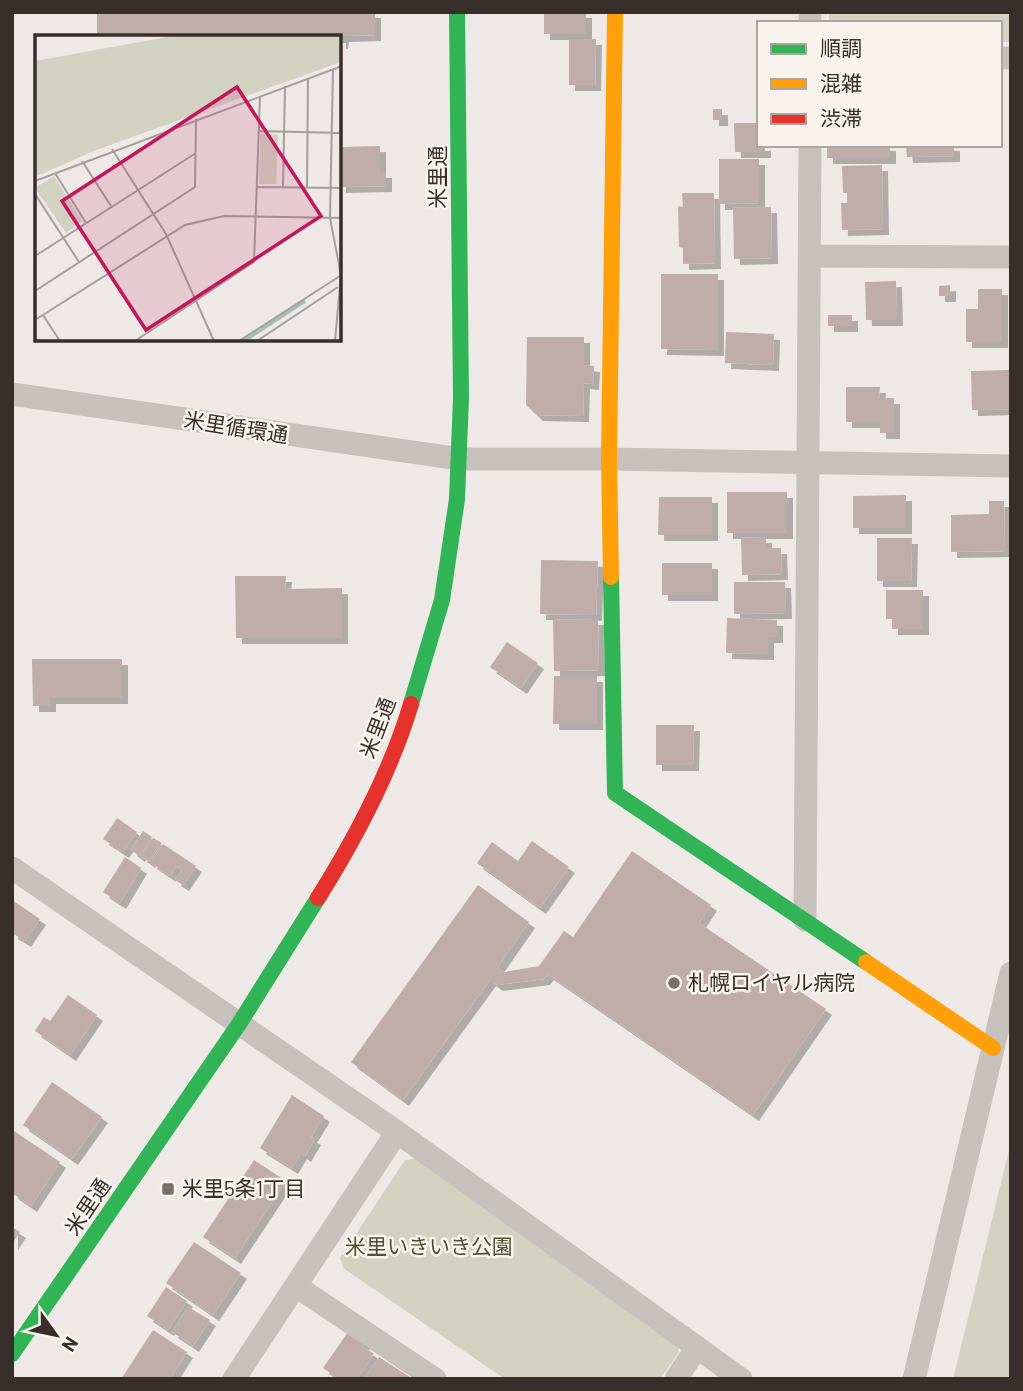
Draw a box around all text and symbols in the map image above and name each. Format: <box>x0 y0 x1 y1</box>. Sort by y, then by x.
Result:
legend <box>757 21 1002 147</box>
inset map <box>35 35 341 341</box>
text: 順調 <box>820 35 862 60</box>
text: 混雑 <box>820 70 862 95</box>
text: 渋滞 <box>820 105 862 130</box>
street label: 米里通 <box>424 146 449 209</box>
street label: 米里循環通 <box>182 406 290 447</box>
street label: 米里通 <box>354 694 400 761</box>
place label: 札幌ロイヤル病院 <box>688 969 855 994</box>
marker: 札幌ロイヤル病院 <box>666 975 682 991</box>
street label: 米里通 <box>59 1173 115 1239</box>
place label: 米里5条1丁目 <box>182 1175 305 1200</box>
marker: 米里5条1丁目 <box>160 1181 176 1197</box>
park label: 米里いきいき公園 <box>345 1233 513 1258</box>
north arrow <box>21 1300 91 1370</box>
text: N <box>58 1333 84 1356</box>

